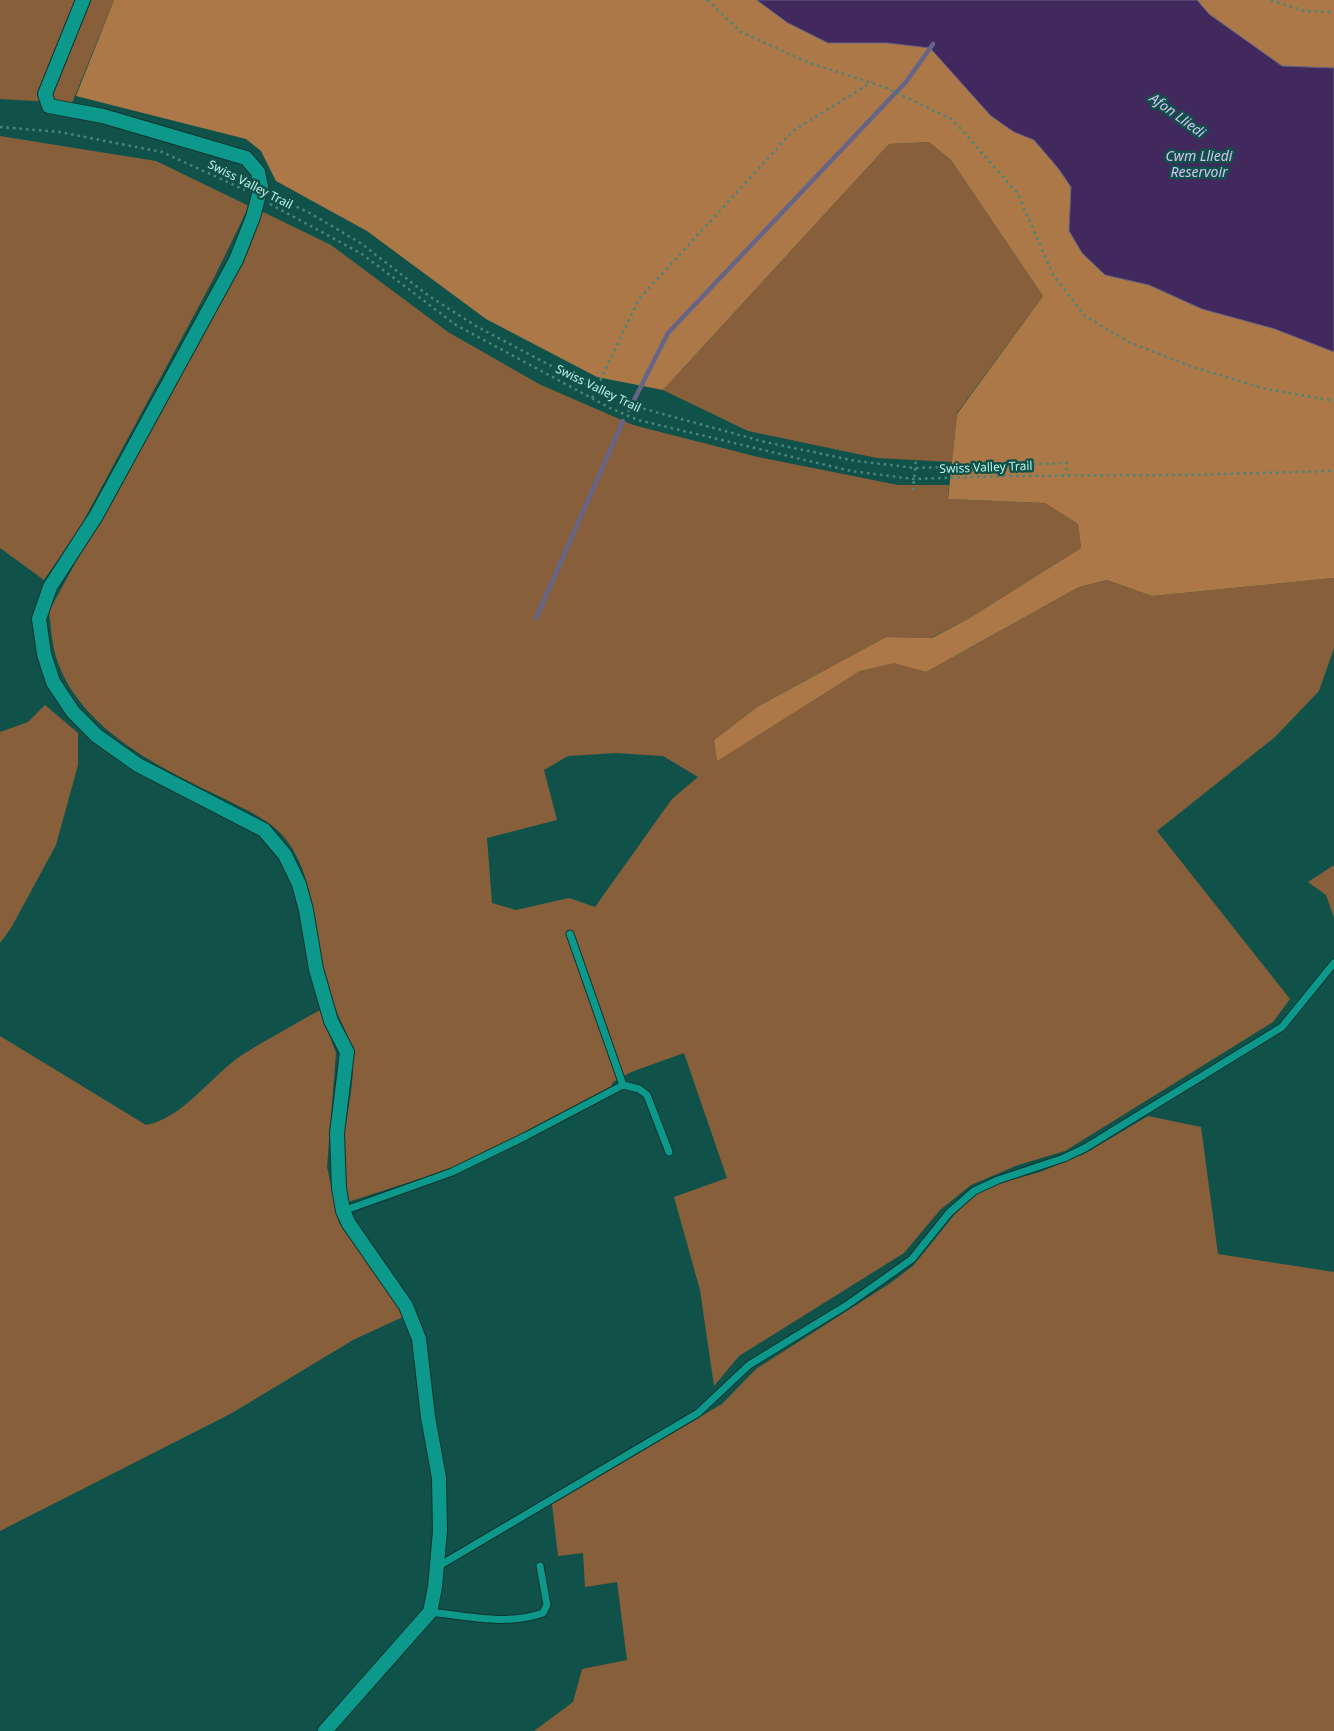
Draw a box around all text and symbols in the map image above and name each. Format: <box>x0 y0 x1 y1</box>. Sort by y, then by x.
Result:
water label: Afon Lliedi <box>1146 90 1208 142</box>
water label: Cwm Lliedi Reservoir <box>1166 149 1232 182</box>
street label: Swiss Valley Trail <box>205 157 295 213</box>
street label: Swiss Valley Trail <box>553 362 643 416</box>
street label: Swiss Valley Trail <box>939 459 1033 477</box>

